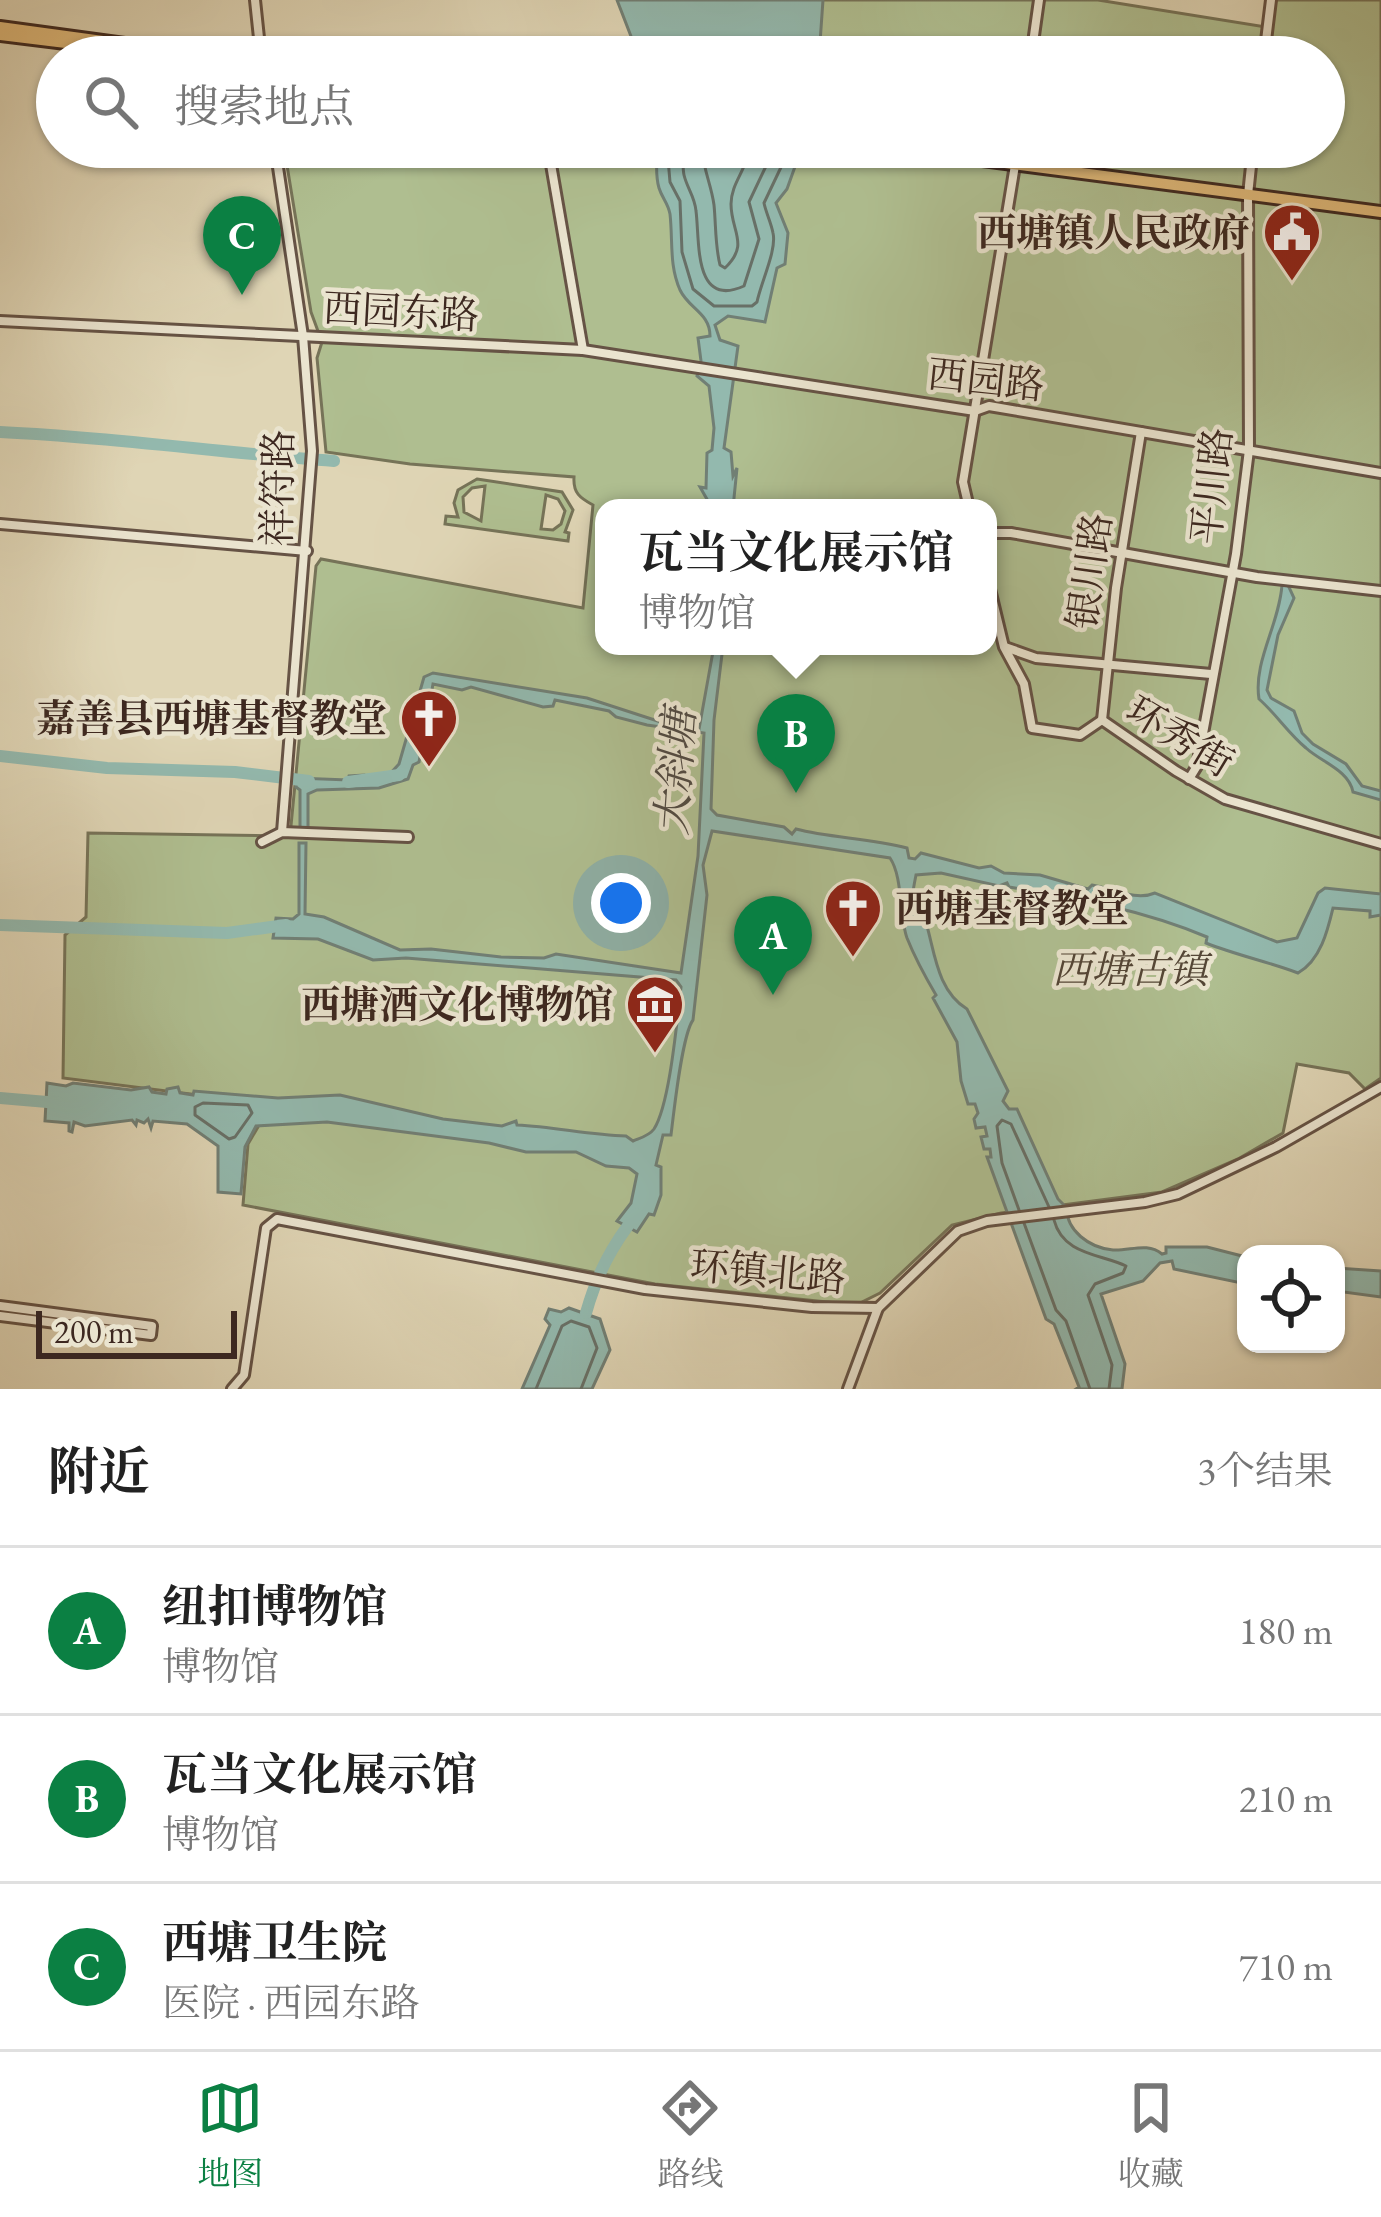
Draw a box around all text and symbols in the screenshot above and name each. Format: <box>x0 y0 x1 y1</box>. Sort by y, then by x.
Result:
search box <box>36 36 1345 168</box>
icon: search <box>78 69 144 135</box>
text: 搜索地点 <box>174 77 354 135</box>
pin: C <box>203 196 281 295</box>
public building icon: 西塘镇人民政府 <box>1261 201 1323 283</box>
place label: 西塘镇人民政府 <box>977 207 1250 258</box>
street label: 西园东路 <box>322 282 480 341</box>
street label: 西园路 <box>925 348 1047 411</box>
street label: 平川路 <box>1180 425 1243 547</box>
street label: 祥符路 <box>251 429 304 547</box>
popup <box>595 499 997 655</box>
street label: 银川路 <box>1056 510 1123 633</box>
text: 瓦当文化展示馆 <box>638 523 954 581</box>
text: 博物馆 <box>638 587 756 638</box>
street label: 环秀街 <box>1116 684 1243 788</box>
church icon: 嘉善县西塘基督教堂 <box>398 687 460 769</box>
place label: 嘉善县西塘基督教堂 <box>36 693 387 744</box>
pin: B <box>757 694 835 793</box>
water label: 大斜塘 <box>644 701 708 837</box>
your location <box>591 873 651 933</box>
church icon: 西塘基督教堂 <box>822 877 884 959</box>
place label: 西塘基督教堂 <box>895 883 1129 934</box>
pin: A <box>734 896 812 995</box>
park label: 西塘古镇 <box>1052 944 1213 995</box>
museum icon: 西塘酒文化博物馆 <box>624 973 686 1055</box>
place label: 西塘酒文化博物馆 <box>301 979 613 1030</box>
street label: 环镇北路 <box>688 1239 848 1304</box>
map controls <box>1237 1245 1345 1353</box>
button: locate <box>1237 1245 1345 1353</box>
scale bar <box>36 1305 237 1358</box>
text: 200 m <box>54 1310 134 1353</box>
text: 附近 <box>48 1438 150 1504</box>
text: 3个结果 <box>1197 1445 1333 1496</box>
text: 纽扣博物馆 <box>162 1577 387 1635</box>
text: A <box>73 1605 101 1656</box>
text: 180 m <box>1239 1605 1333 1656</box>
text: 博物馆 <box>162 1641 279 1692</box>
text: 瓦当文化展示馆 <box>162 1745 477 1803</box>
text: B <box>75 1773 99 1824</box>
text: 210 m <box>1239 1773 1333 1824</box>
text: 博物馆 <box>162 1809 279 1860</box>
text: 西塘卫生院 <box>162 1913 387 1971</box>
text: C <box>73 1941 101 1992</box>
text: 710 m <box>1239 1941 1333 1992</box>
text: 医院 · 西园东路 <box>162 1977 419 2028</box>
tab: 地图 <box>197 2075 263 2195</box>
tab: 路线 <box>657 2075 723 2195</box>
tab: 收藏 <box>1118 2075 1184 2195</box>

